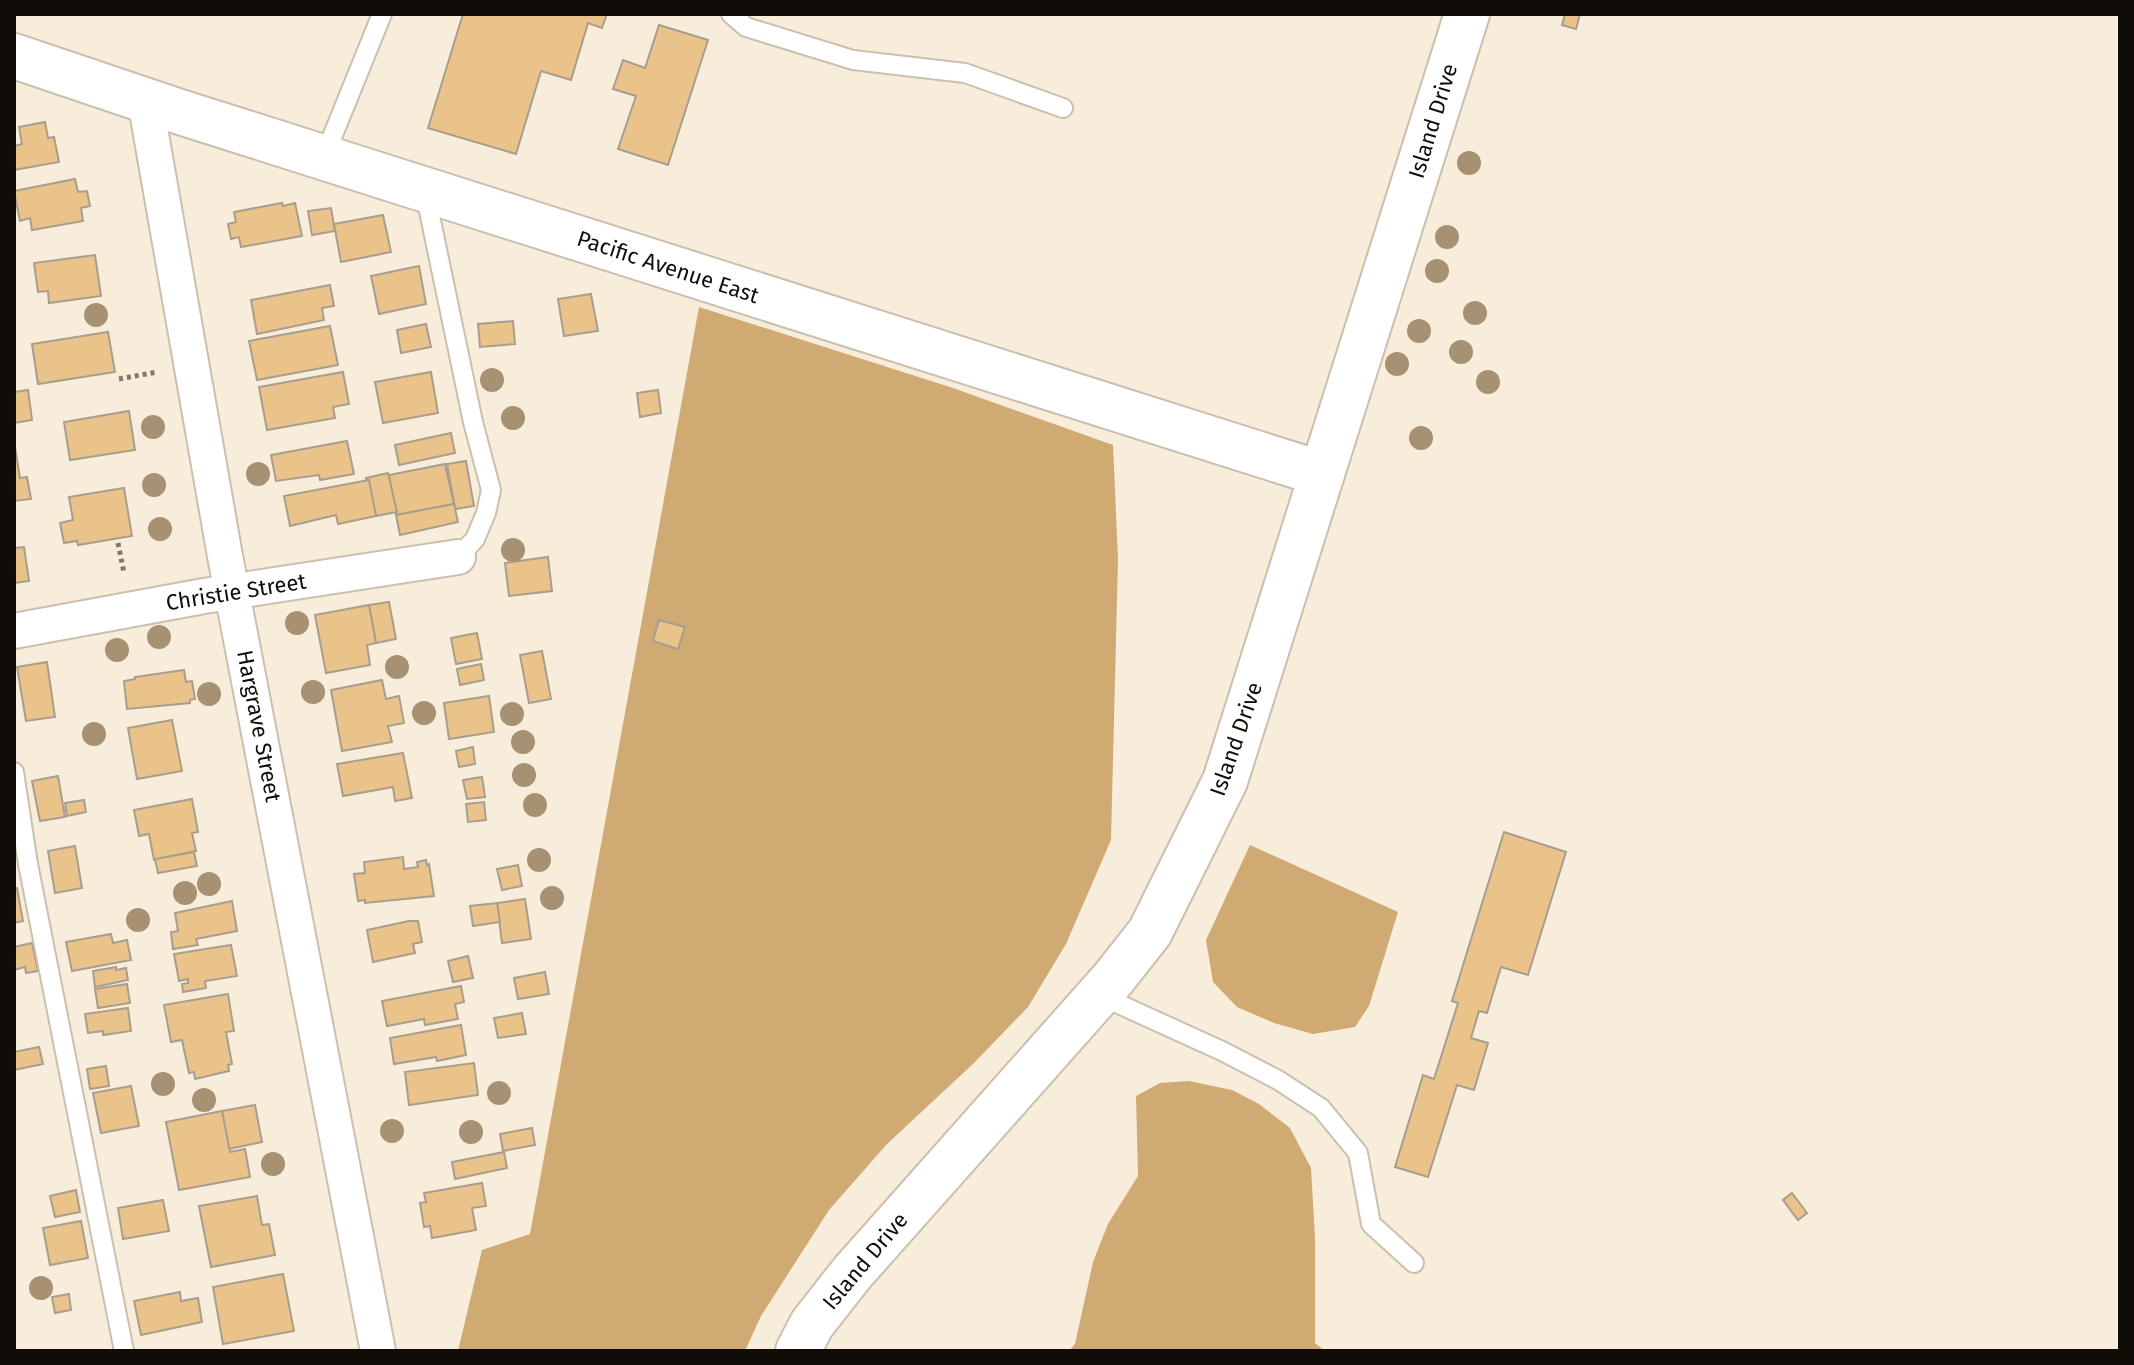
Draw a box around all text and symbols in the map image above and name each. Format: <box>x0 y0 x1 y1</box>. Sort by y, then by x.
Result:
street label: Island Drive <box>1403 60 1463 182</box>
street label: Pacific Avenue East <box>574 225 762 309</box>
street label: Christie Street <box>164 568 308 616</box>
street label: Hargrave Street <box>231 648 287 804</box>
street label: Island Drive <box>1204 679 1268 799</box>
street label: Island Drive <box>817 1207 913 1315</box>

